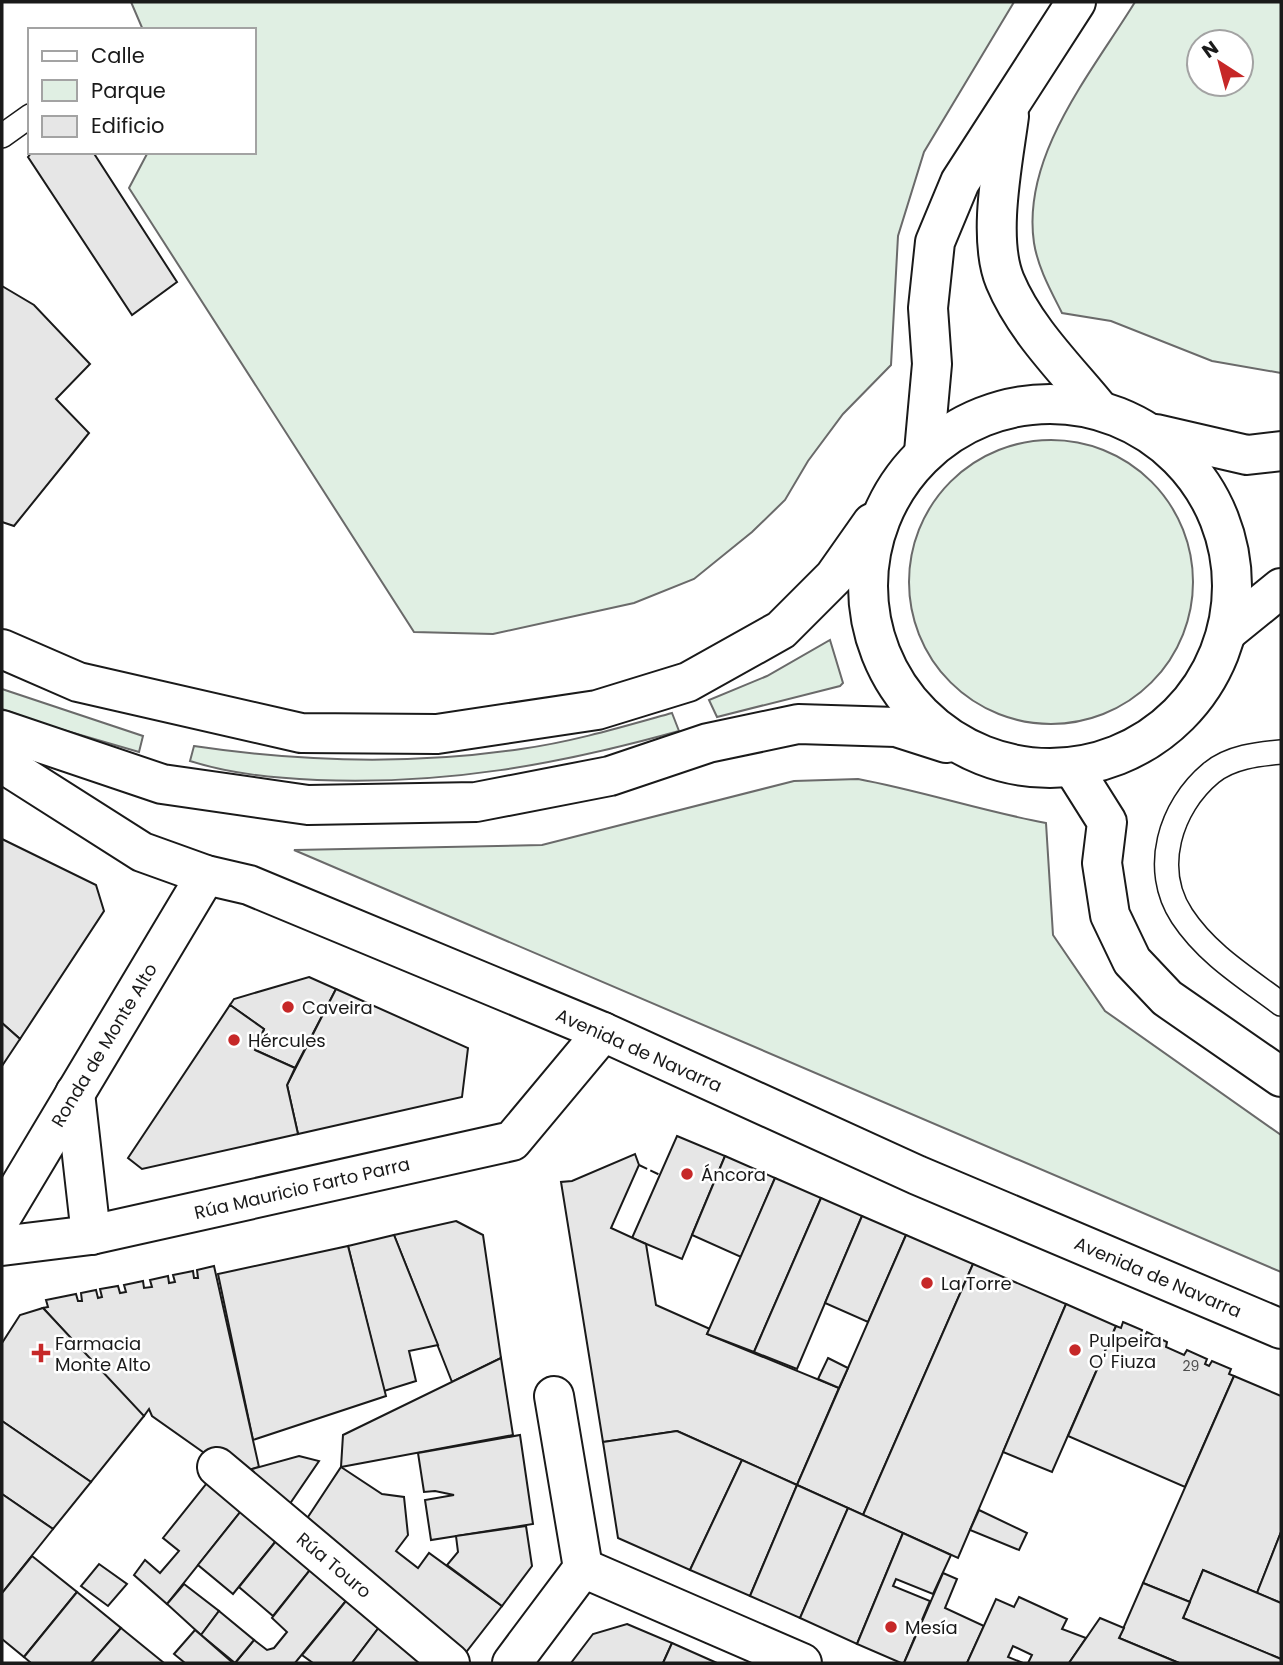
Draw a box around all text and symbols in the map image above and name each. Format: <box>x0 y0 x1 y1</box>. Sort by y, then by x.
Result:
legend <box>28 28 256 154</box>
north arrow <box>1185 28 1255 98</box>
text: N <box>1197 35 1224 65</box>
text: Calle <box>91 41 145 70</box>
text: Parque <box>91 76 166 105</box>
text: Edificio <box>91 111 165 140</box>
street label: Ronda de Monte Alto <box>45 958 163 1132</box>
place label: Caveira <box>302 995 373 1020</box>
marker: Caveira <box>280 999 296 1015</box>
street label: Avenida de Navarra <box>552 1002 726 1098</box>
place label: Hércules <box>248 1028 326 1053</box>
marker: Hércules <box>226 1032 242 1048</box>
street label: Rúa Mauricio Farto Parra <box>192 1151 412 1225</box>
place label: Áncora <box>701 1162 766 1187</box>
marker: Áncora <box>679 1166 695 1182</box>
street label: Avenida de Navarra <box>1071 1230 1245 1324</box>
place label: La Torre <box>941 1271 1012 1296</box>
marker: La Torre <box>919 1275 935 1291</box>
place label: Pulpeira O' Fiuza <box>1089 1328 1162 1374</box>
place label: Farmacia Monte Alto <box>55 1331 151 1377</box>
marker: Pulpeira O' Fiuza <box>1067 1342 1083 1358</box>
marker: Farmacia Monte Alto <box>33 1345 49 1361</box>
house number: 29 <box>1183 1356 1199 1376</box>
street label: Rúa Touro <box>291 1526 377 1604</box>
place label: Mesía <box>905 1615 958 1640</box>
marker: Mesía <box>883 1619 899 1635</box>

